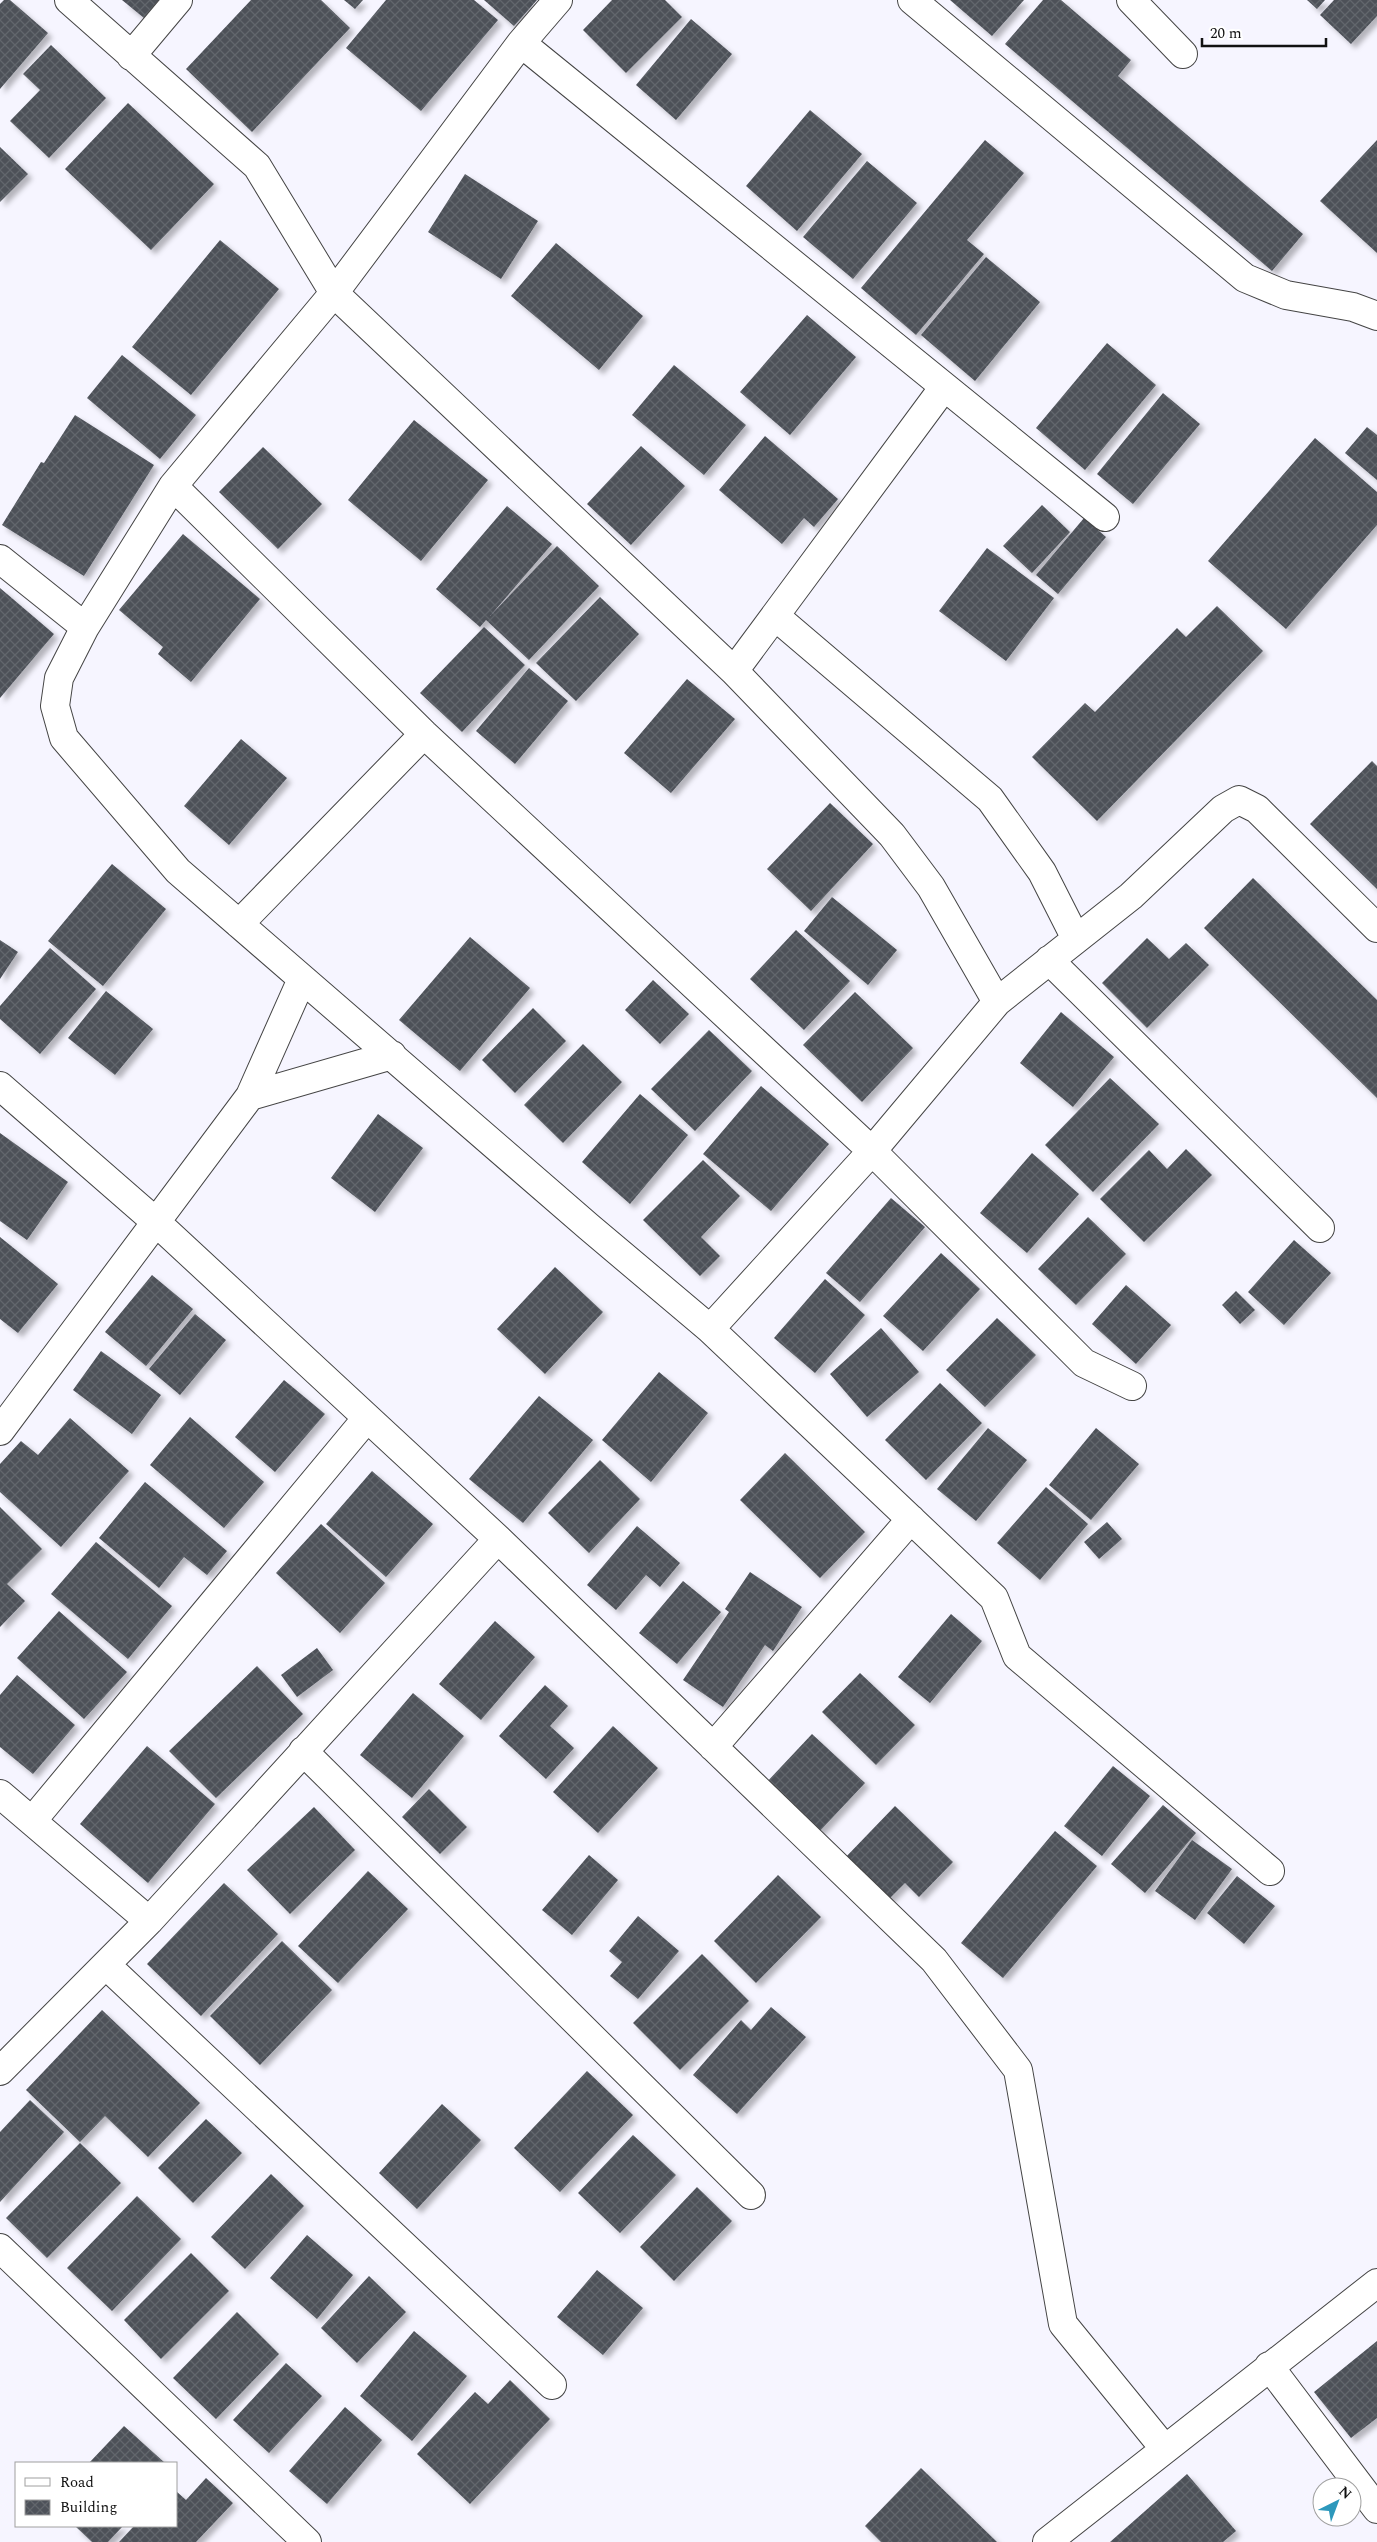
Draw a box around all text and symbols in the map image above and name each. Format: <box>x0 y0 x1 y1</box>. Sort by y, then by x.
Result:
scale bar <box>1202 15 1326 47</box>
text: 20 m <box>1210 22 1242 45</box>
legend <box>15 2462 178 2527</box>
text: Road <box>60 2471 94 2494</box>
north arrow <box>1312 2477 1362 2527</box>
text: N <box>1334 2481 1357 2504</box>
text: Building <box>60 2496 117 2519</box>

